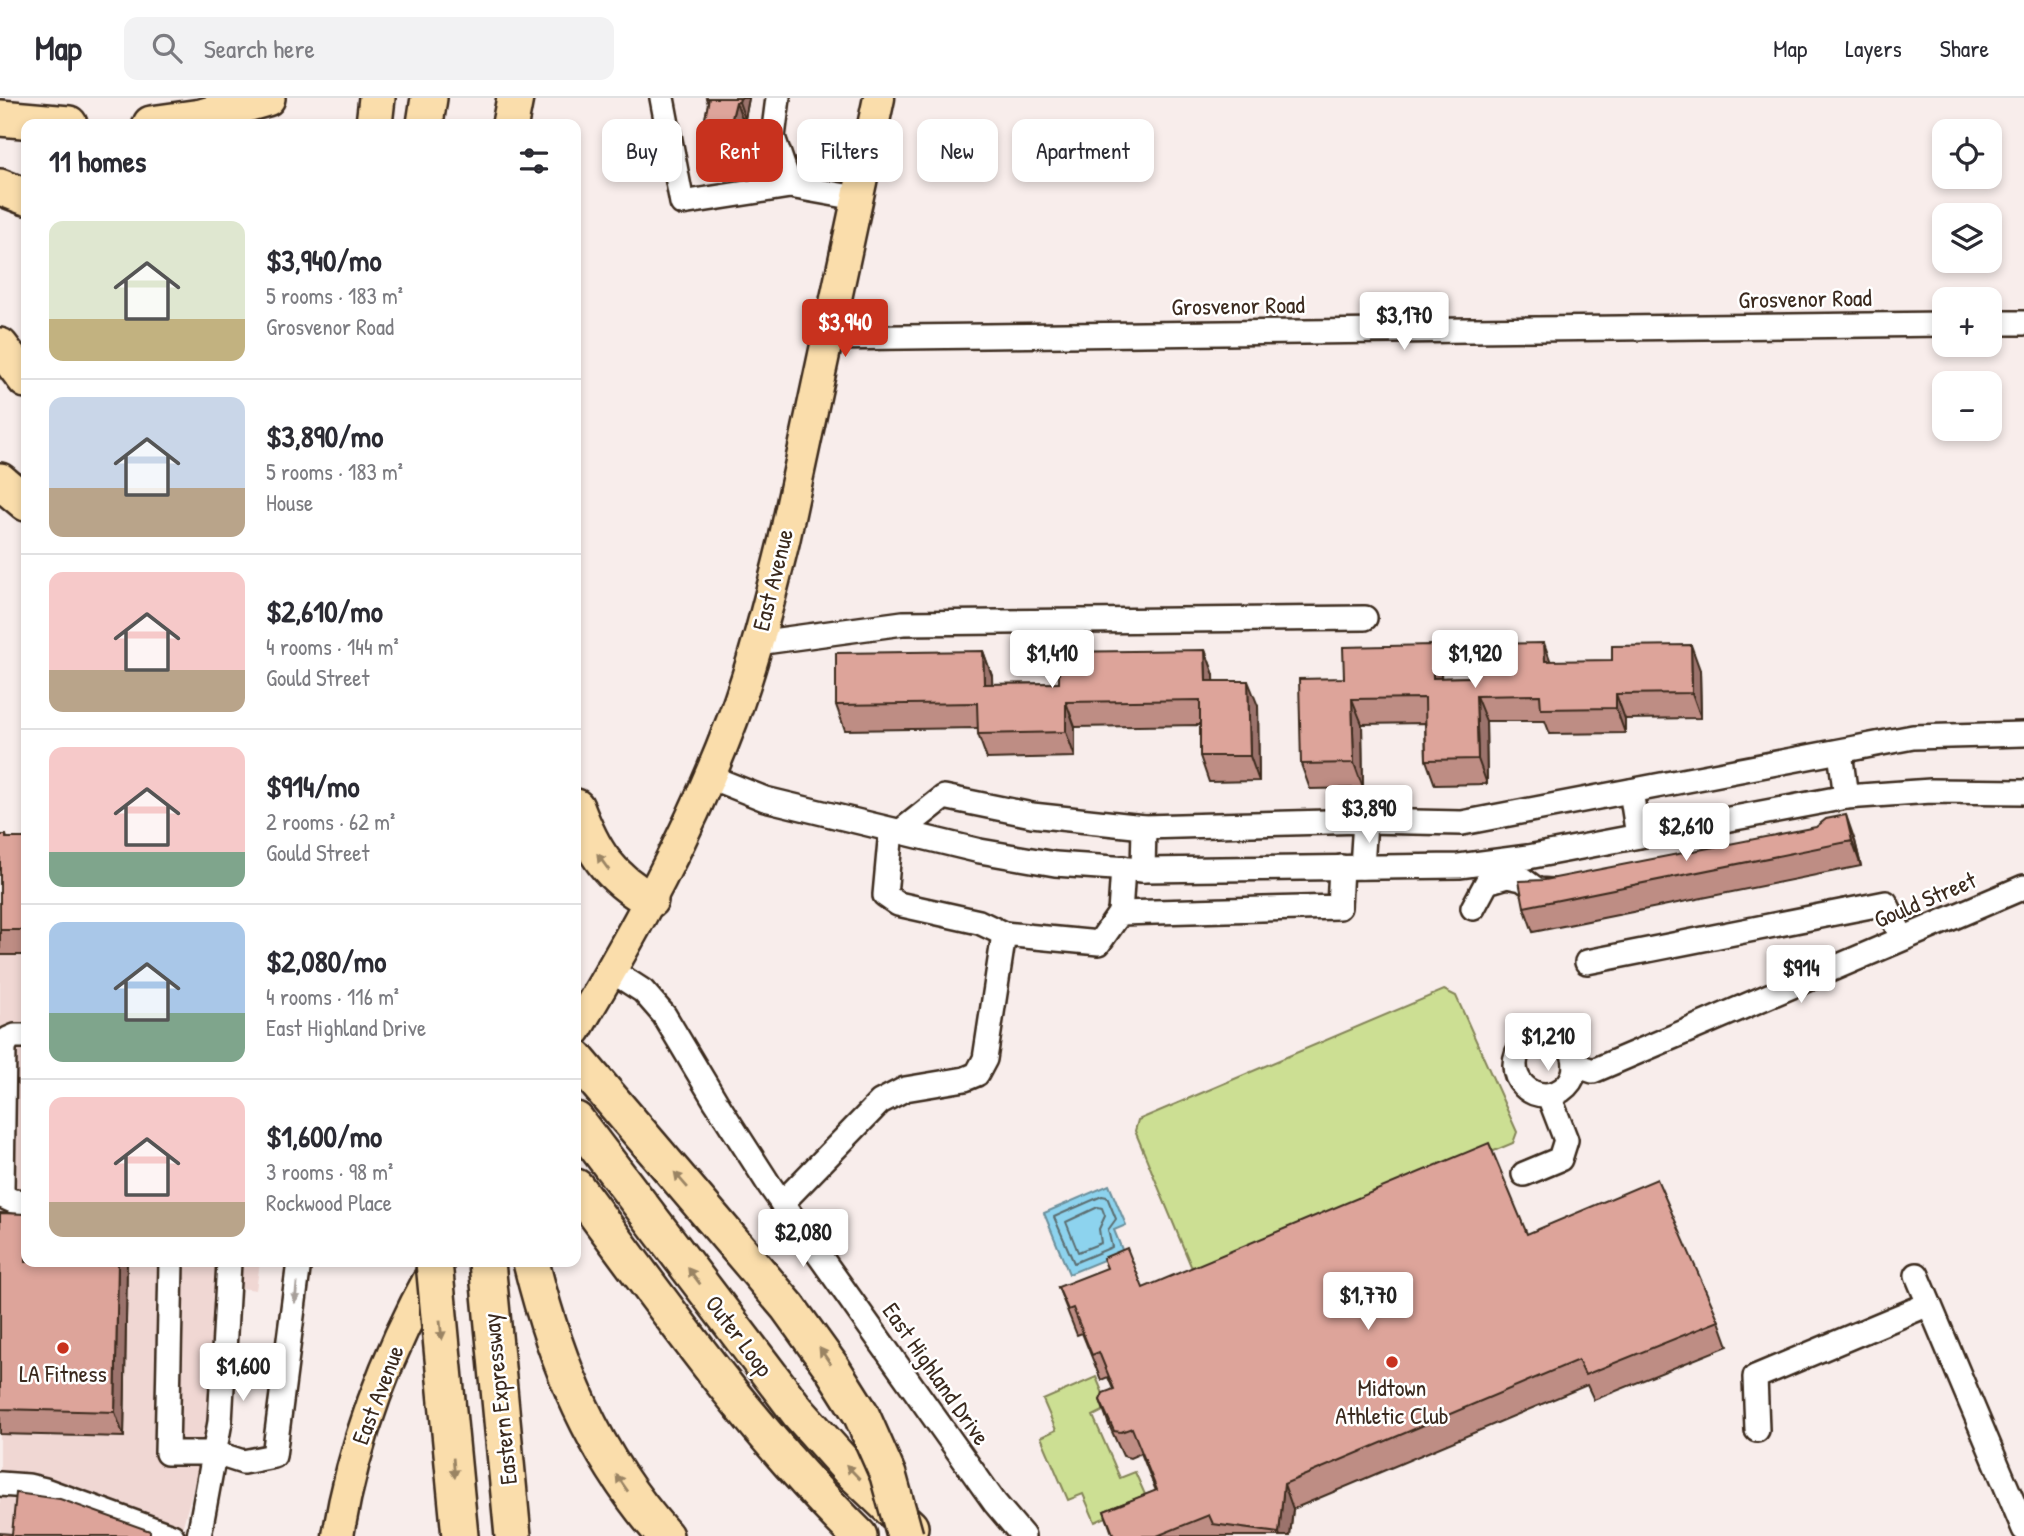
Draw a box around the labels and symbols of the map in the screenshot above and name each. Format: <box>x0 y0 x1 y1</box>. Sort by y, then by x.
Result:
street label: Grosvenor Road <box>1738 281 1872 315</box>
street label: Grosvenor Road <box>1171 288 1305 322</box>
pin: $3,170 <box>1347 292 1461 352</box>
pin: $3,940 <box>788 300 902 359</box>
street label: East Avenue <box>744 525 800 634</box>
pin: $1,410 <box>995 630 1109 690</box>
pin: $1,920 <box>1418 630 1532 690</box>
pin: $3,890 <box>1312 786 1426 845</box>
pin: $2,610 <box>1629 804 1743 863</box>
one-way arrow <box>596 853 610 871</box>
street label: Gould Street <box>1869 863 1981 935</box>
pin: $914 <box>1760 946 1842 1005</box>
pin: $1,210 <box>1491 1014 1605 1073</box>
one-way arrow <box>674 1172 689 1189</box>
pin: $2,080 <box>746 1210 860 1269</box>
one-way arrow <box>687 1268 702 1286</box>
pin: $1,770 <box>1311 1272 1425 1332</box>
one-way arrow <box>290 1282 301 1304</box>
street label: Outer Loop <box>699 1288 781 1383</box>
street label: East Highland Drive <box>876 1296 998 1451</box>
street label: Eastern Expressway <box>474 1312 524 1486</box>
one-way arrow <box>435 1319 446 1341</box>
marker: LA Fitness <box>55 1340 71 1356</box>
street label: East Avenue <box>344 1340 411 1449</box>
pin: $1,600 <box>186 1344 300 1403</box>
one-way arrow <box>818 1347 832 1365</box>
marker: Midtown Athletic Club <box>1384 1354 1400 1370</box>
place label: LA Fitness <box>19 1357 107 1389</box>
place label: Midtown Athletic Club <box>1335 1371 1449 1431</box>
one-way arrow <box>449 1458 460 1480</box>
one-way arrow <box>844 1464 861 1481</box>
one-way arrow <box>615 1474 629 1492</box>

